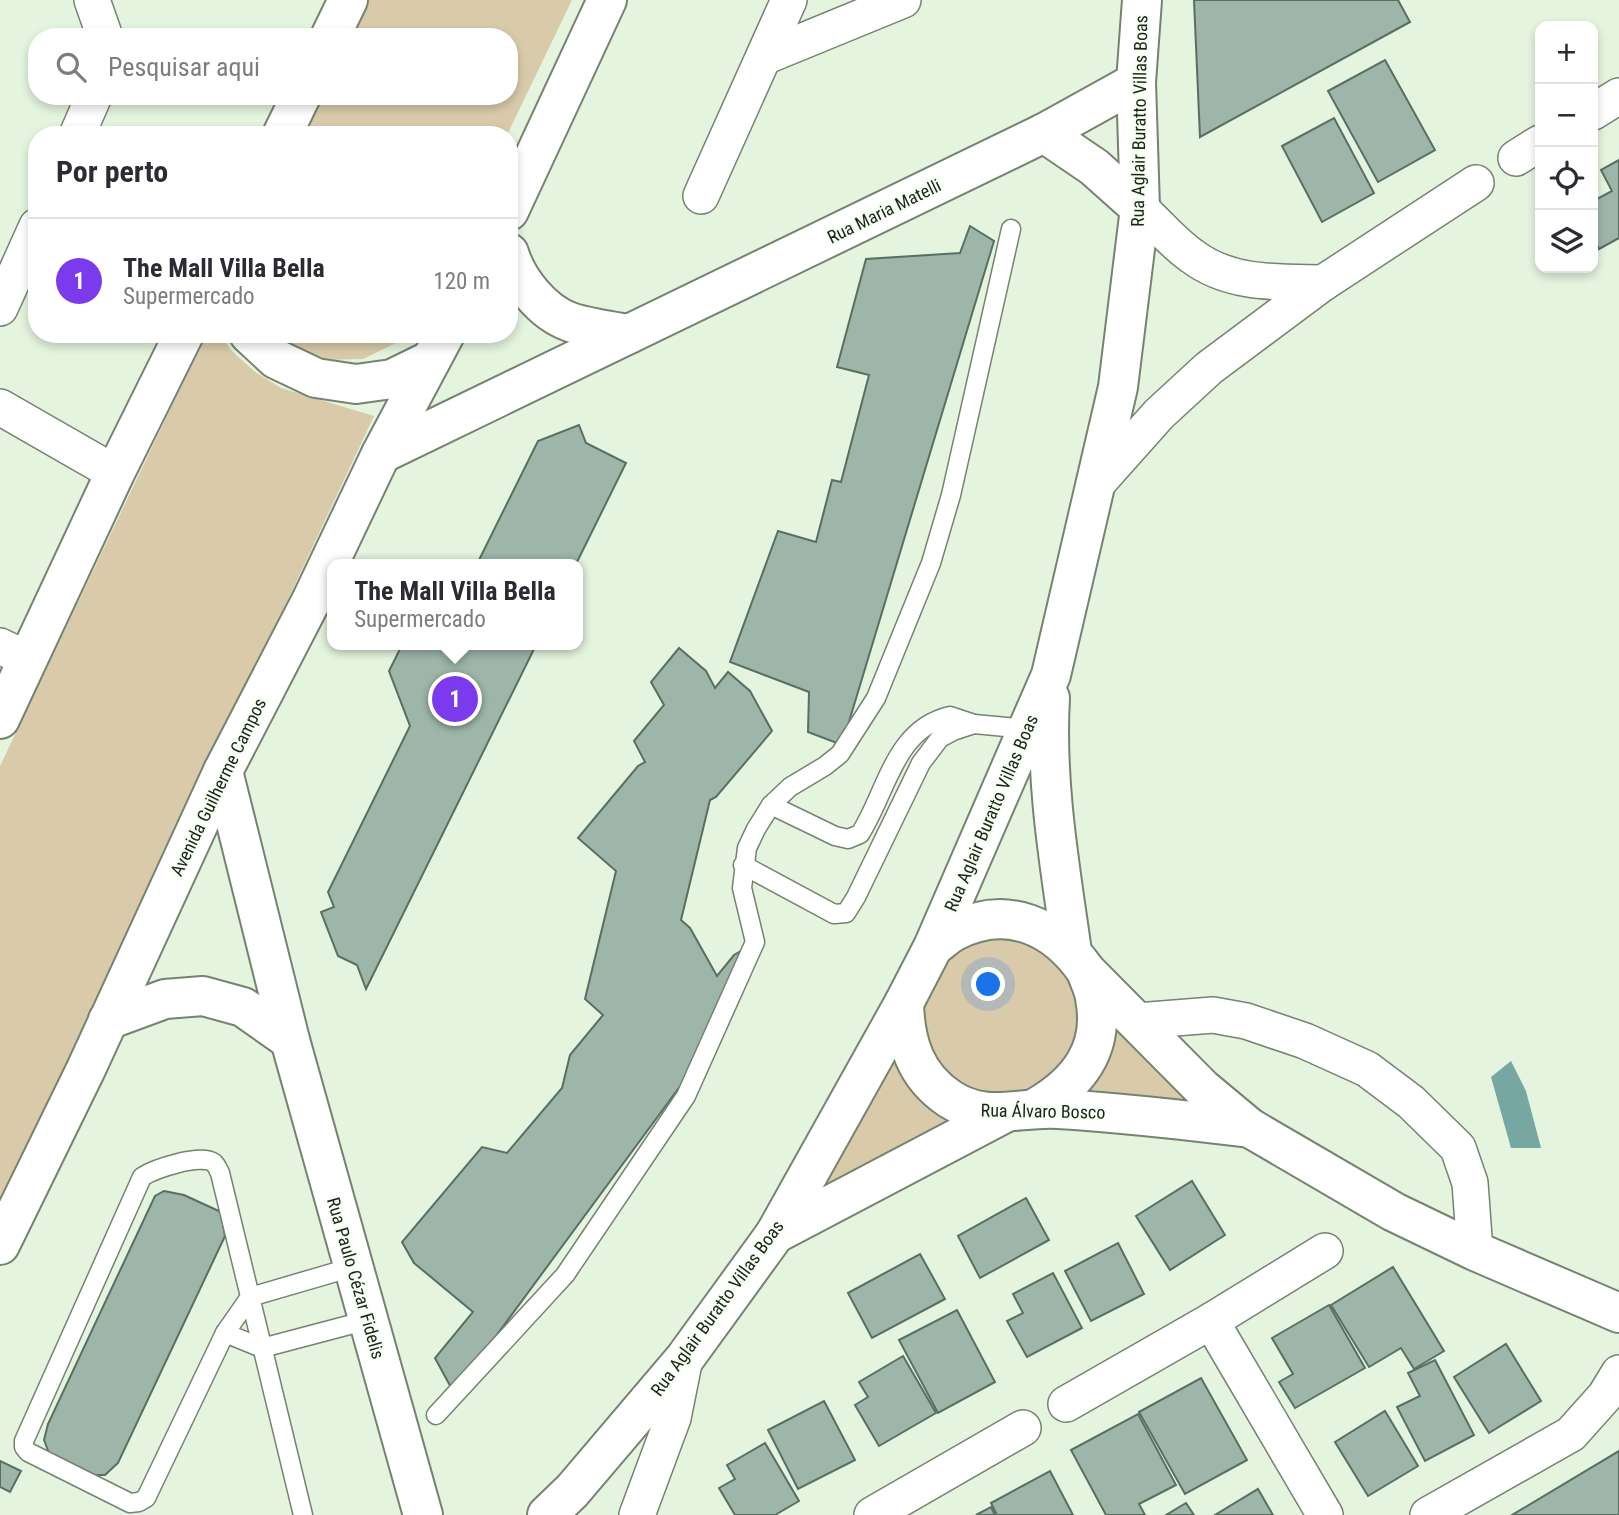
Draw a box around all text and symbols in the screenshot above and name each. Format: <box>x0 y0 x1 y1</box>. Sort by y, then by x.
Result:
street label: Rua Aglair Buratto Villas Boas <box>1127 15 1151 227</box>
map controls <box>1535 21 1598 273</box>
button: + <box>1535 21 1598 84</box>
search box <box>28 28 518 105</box>
icon: search <box>52 48 90 86</box>
text: Pesquisar aqui <box>108 52 260 82</box>
button: − <box>1535 84 1598 147</box>
button: locate <box>1535 147 1598 210</box>
text: Por perto <box>56 154 168 189</box>
street label: Rua Maria Matelli <box>824 174 944 248</box>
button: layers <box>1535 210 1598 273</box>
text: The Mall Villa Bella <box>123 253 325 283</box>
text: 1 <box>73 268 85 295</box>
text: 120 m <box>433 268 490 295</box>
text: Supermercado <box>123 283 255 310</box>
popup <box>327 559 583 650</box>
text: The Mall Villa Bella <box>354 576 556 606</box>
text: Supermercado <box>354 606 486 633</box>
pin: 1 <box>432 673 478 725</box>
street label: Avenida Guilherme Campos <box>166 695 270 879</box>
street label: Rua Aglair Buratto Villas Boas <box>940 711 1042 915</box>
your location <box>971 967 1005 1001</box>
street label: Rua Álvaro Bosco <box>981 1099 1105 1123</box>
street label: Rua Paulo Cézar Fidelis <box>323 1195 389 1361</box>
street label: Rua Aglair Buratto Villas Boas <box>646 1216 788 1400</box>

